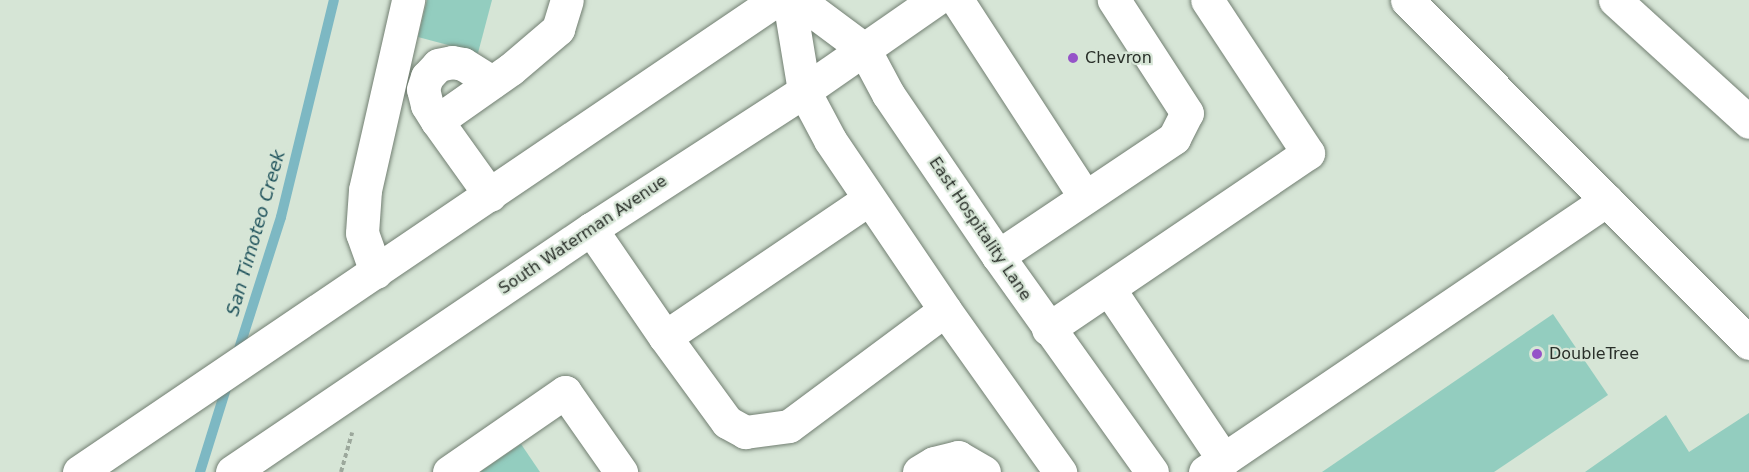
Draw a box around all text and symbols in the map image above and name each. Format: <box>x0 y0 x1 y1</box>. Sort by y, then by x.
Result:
place label: Chevron <box>1085 48 1152 68</box>
marker: Chevron <box>1066 51 1080 65</box>
water label: San Timoteo Creek <box>222 148 290 318</box>
street label: East Hospitality Lane <box>925 154 1035 304</box>
street label: South Waterman Avenue <box>495 171 671 299</box>
place label: DoubleTree <box>1549 344 1639 364</box>
marker: DoubleTree <box>1530 347 1544 361</box>

